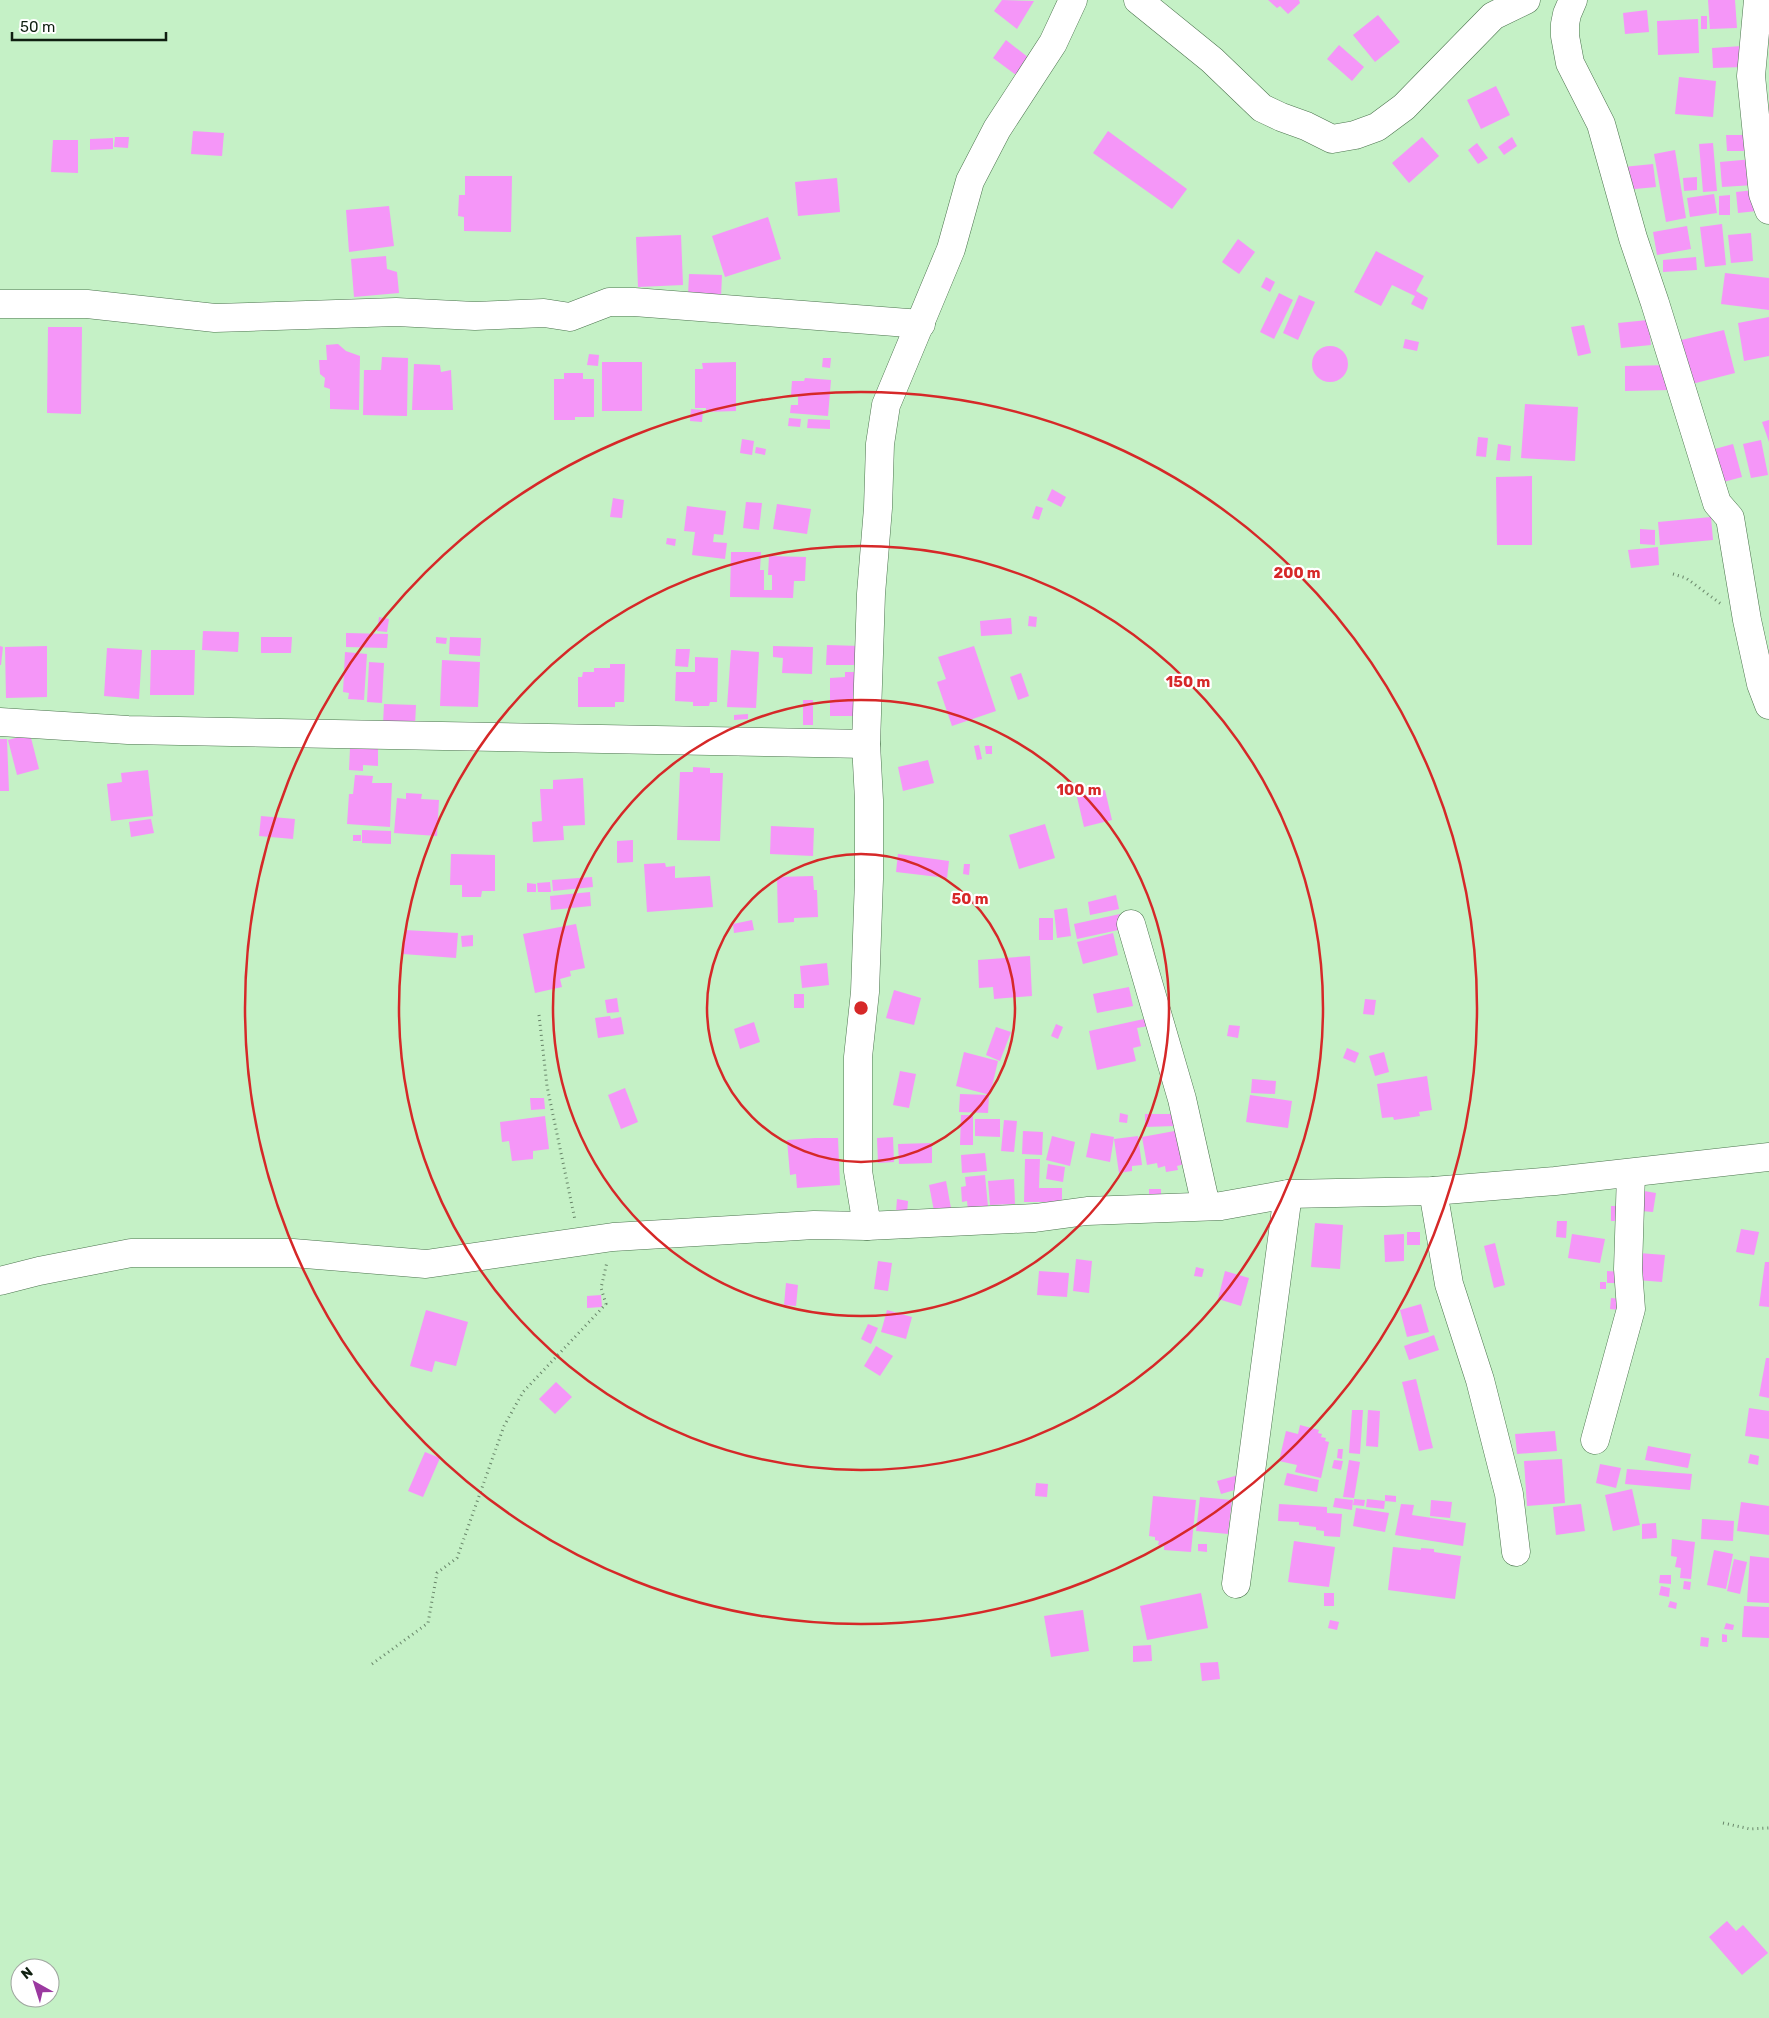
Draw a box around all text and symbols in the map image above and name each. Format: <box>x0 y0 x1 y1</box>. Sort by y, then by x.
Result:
scale bar <box>12 10 166 42</box>
text: 50 m <box>20 18 55 36</box>
text: 200 m <box>1273 564 1321 582</box>
text: 150 m <box>1166 673 1210 691</box>
text: 100 m <box>1057 781 1101 799</box>
text: 50 m <box>952 890 988 908</box>
centre of rings <box>852 999 870 1017</box>
north arrow <box>10 1958 60 2008</box>
text: N <box>18 1964 36 1983</box>

